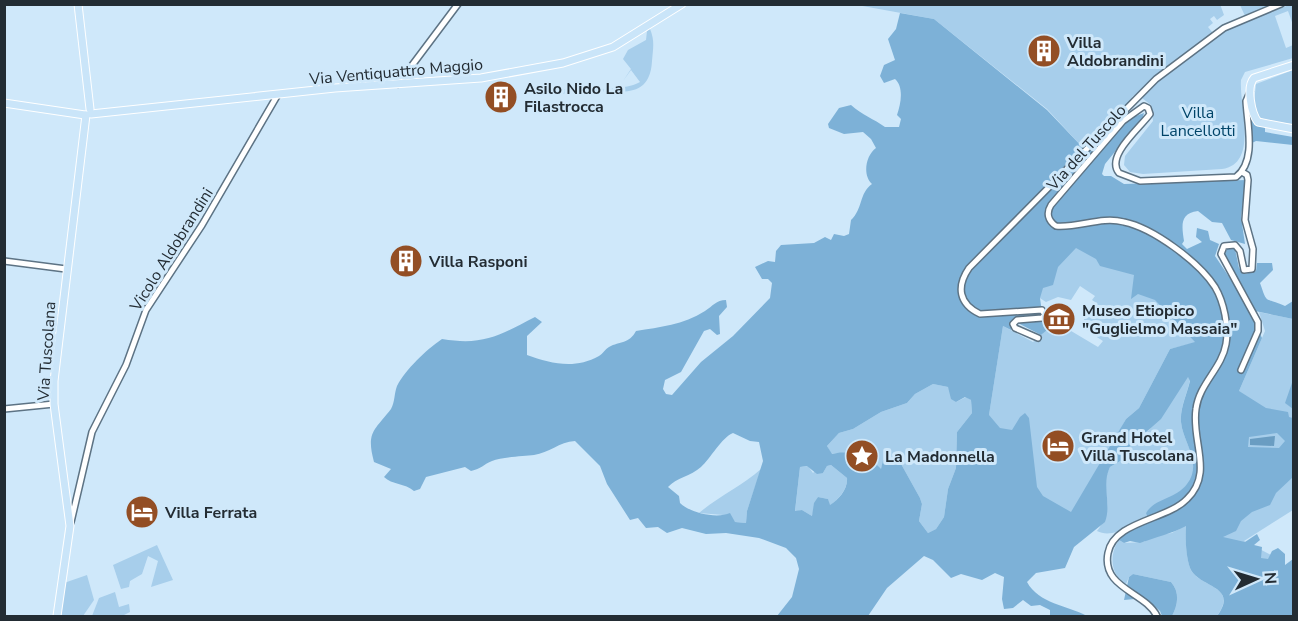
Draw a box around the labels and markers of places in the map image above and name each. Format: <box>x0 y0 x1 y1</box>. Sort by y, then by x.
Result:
place label: Villa Aldobrandini <box>1066 32 1164 72</box>
building icon: Villa Aldobrandini <box>1026 33 1062 69</box>
place label: Asilo Nido La Filastrocca <box>524 78 623 118</box>
building icon: Asilo Nido La Filastrocca <box>483 79 519 115</box>
building icon: Villa Rasponi <box>388 243 424 279</box>
place label: Villa Rasponi <box>428 251 527 273</box>
place label: Museo Etiopico "Guglielmo Massaia" <box>1082 300 1237 340</box>
museum icon: Museo Etiopico "Guglielmo Massaia" <box>1041 301 1077 337</box>
place label: Grand Hotel Villa Tuscolana <box>1080 427 1194 467</box>
hotel icon: Grand Hotel Villa Tuscolana <box>1040 428 1076 464</box>
place icon: La Madonnella <box>844 438 880 474</box>
place label: La Madonnella <box>885 446 995 468</box>
hotel icon: Villa Ferrata <box>124 494 160 530</box>
place label: Villa Ferrata <box>164 502 257 524</box>

